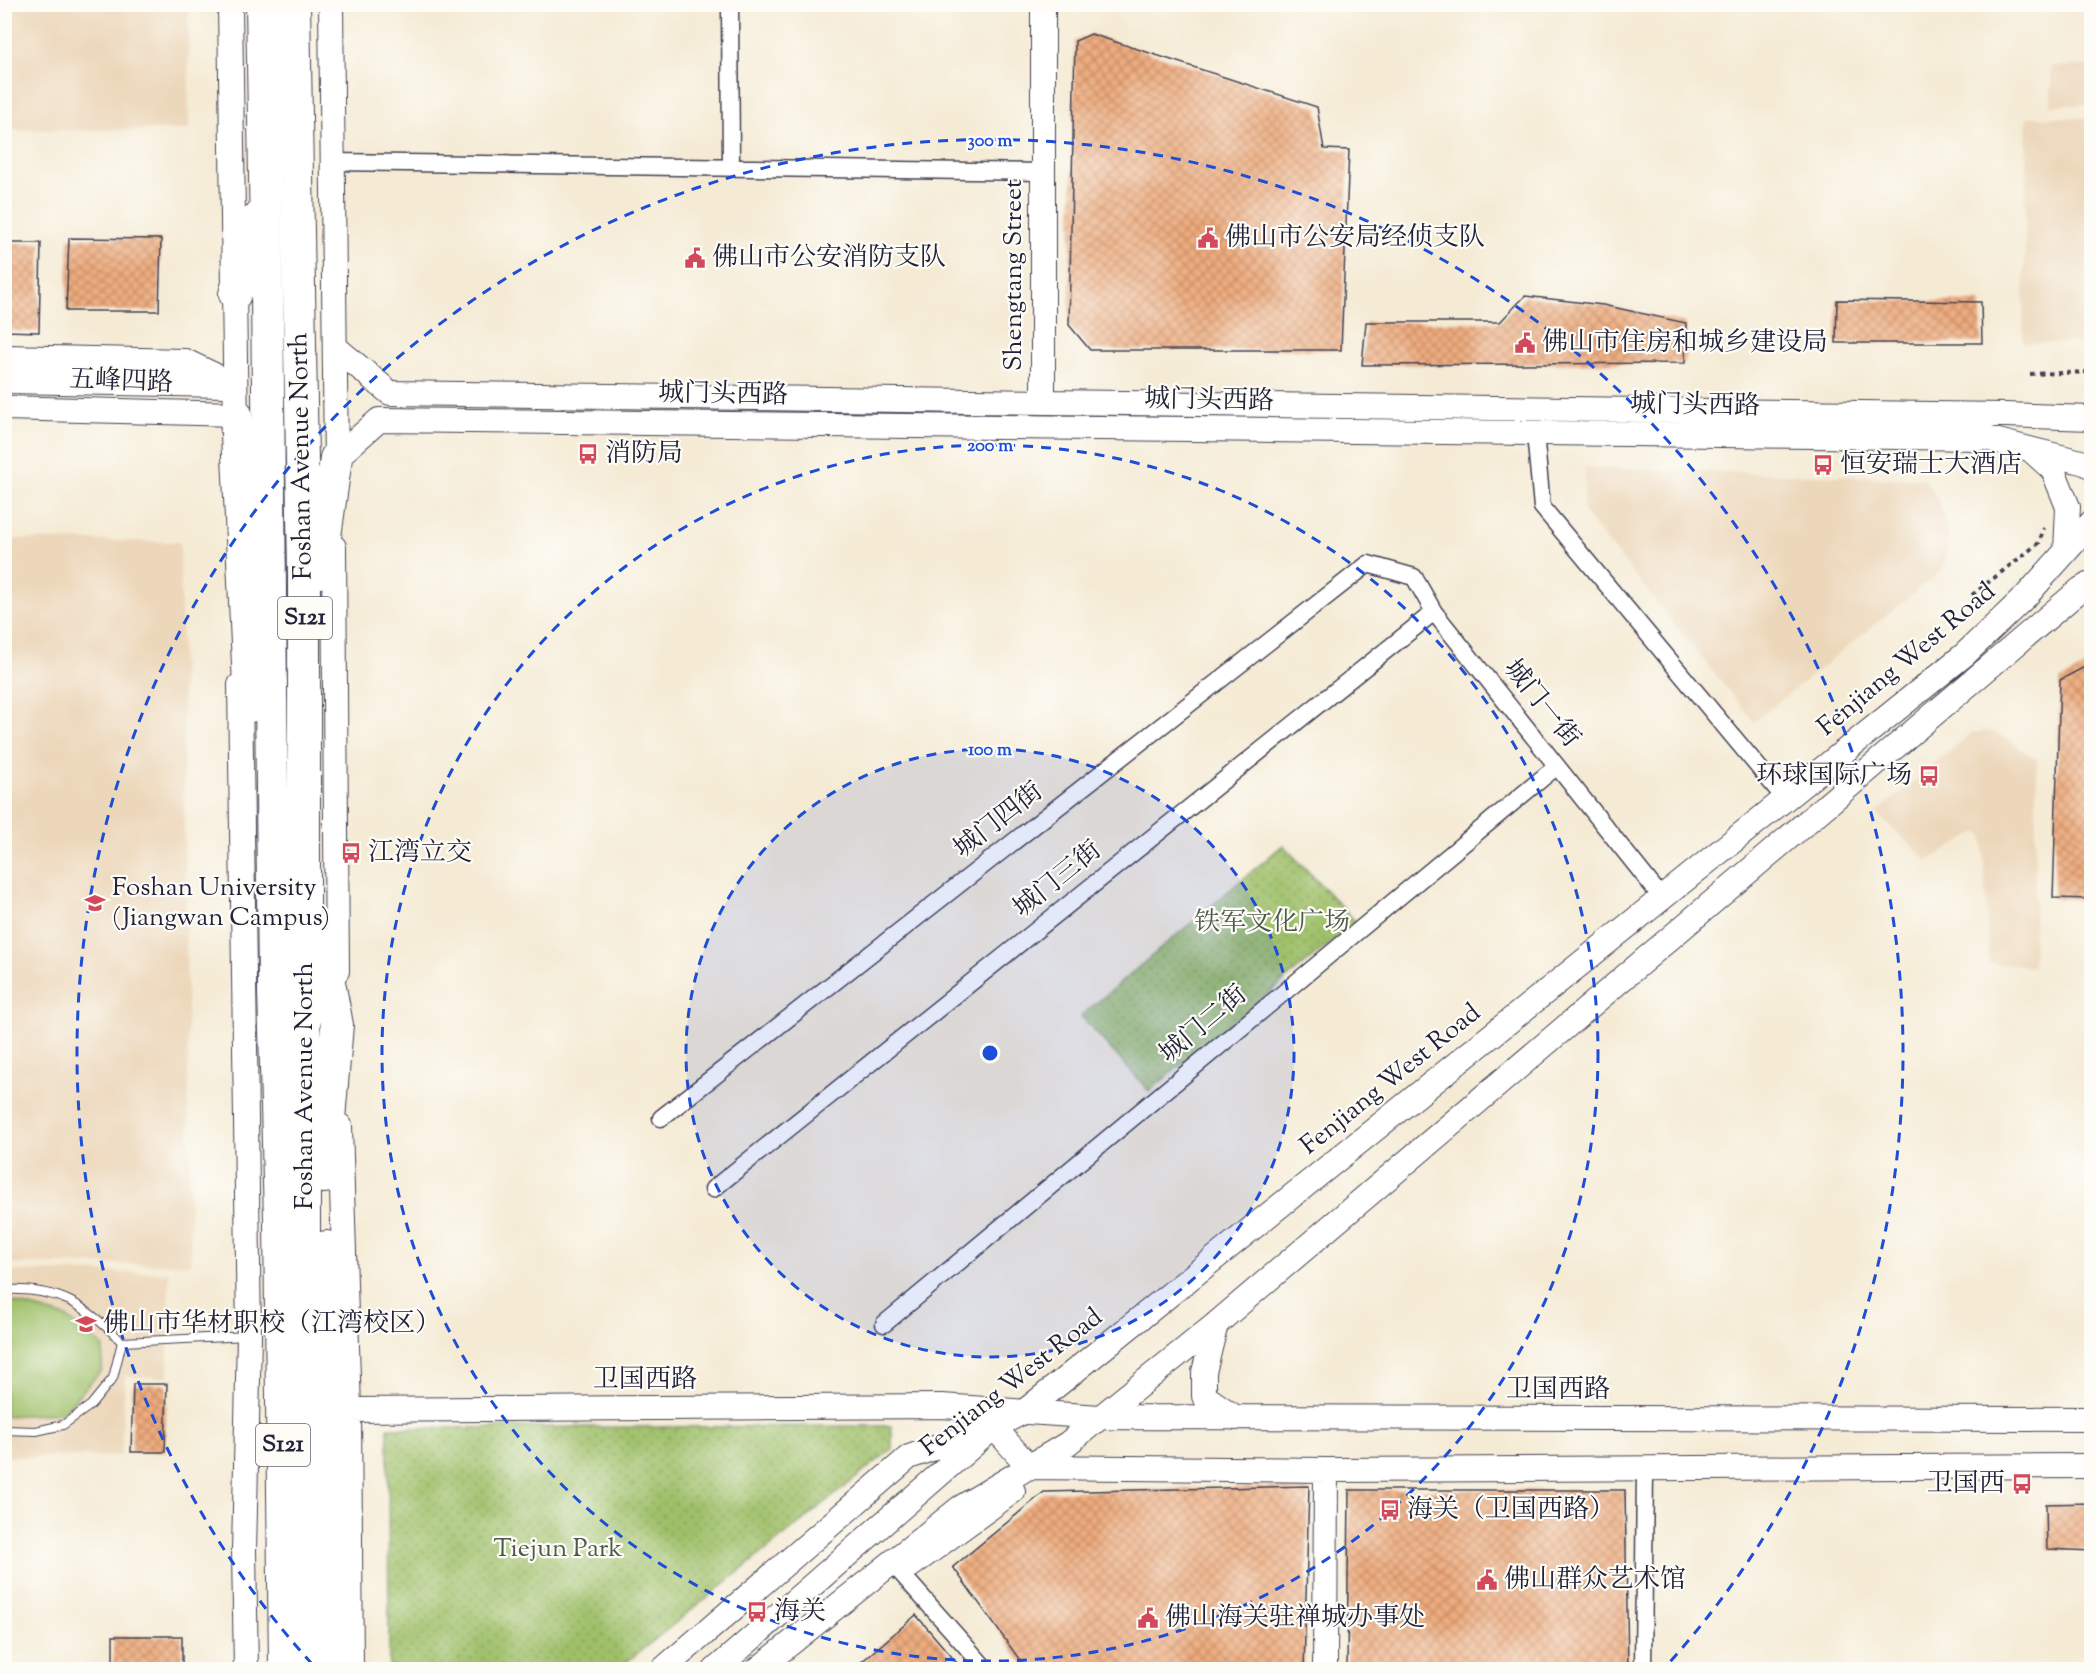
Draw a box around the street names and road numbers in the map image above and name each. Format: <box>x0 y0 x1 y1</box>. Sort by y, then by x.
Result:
street label: Shengtang Street <box>996 179 1033 371</box>
street label: Foshan Avenue North <box>281 332 323 580</box>
street label: 五峰四路 <box>68 362 174 402</box>
street label: 城门头西路 <box>658 375 788 415</box>
street label: 城门头西路 <box>1144 381 1274 421</box>
street label: 城门头西路 <box>1630 386 1760 426</box>
street label: Fenjiang West Road <box>1810 574 2004 746</box>
road number: S121 <box>278 597 332 639</box>
street label: 城门一街 <box>1494 652 1588 756</box>
street label: 城门四街 <box>947 774 1051 868</box>
street label: 城门三街 <box>1006 833 1110 927</box>
street label: Foshan Avenue North <box>287 962 324 1210</box>
street label: 城门二街 <box>1152 977 1256 1073</box>
street label: Fenjiang West Road <box>1293 995 1489 1164</box>
street label: Fenjiang West Road <box>913 1300 1111 1466</box>
street label: 卫国西路 <box>593 1362 697 1399</box>
street label: 卫国西路 <box>1506 1372 1610 1409</box>
road number: S121 <box>256 1424 310 1466</box>

